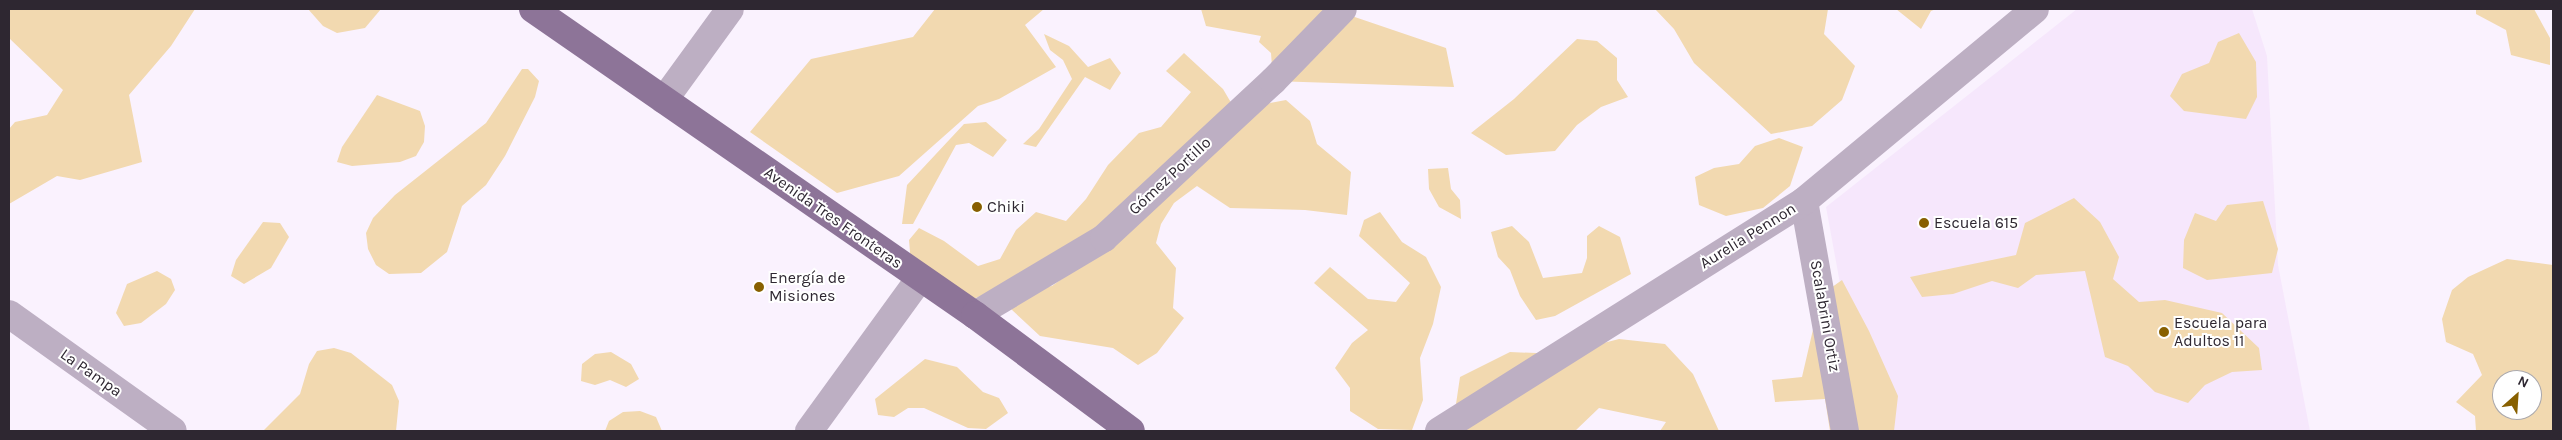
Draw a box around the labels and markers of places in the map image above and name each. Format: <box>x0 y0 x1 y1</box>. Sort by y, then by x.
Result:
place label: Chiki <box>987 197 1025 217</box>
marker: Chiki <box>971 201 983 213</box>
place label: Escuela 615 <box>1934 213 2018 233</box>
marker: Escuela 615 <box>1918 217 1930 229</box>
place label: Energía de Misiones <box>769 268 845 306</box>
marker: Energía de Misiones <box>753 281 765 293</box>
place label: Escuela para Adultos 11 <box>2174 313 2267 351</box>
marker: Escuela para Adultos 11 <box>2158 326 2170 338</box>

